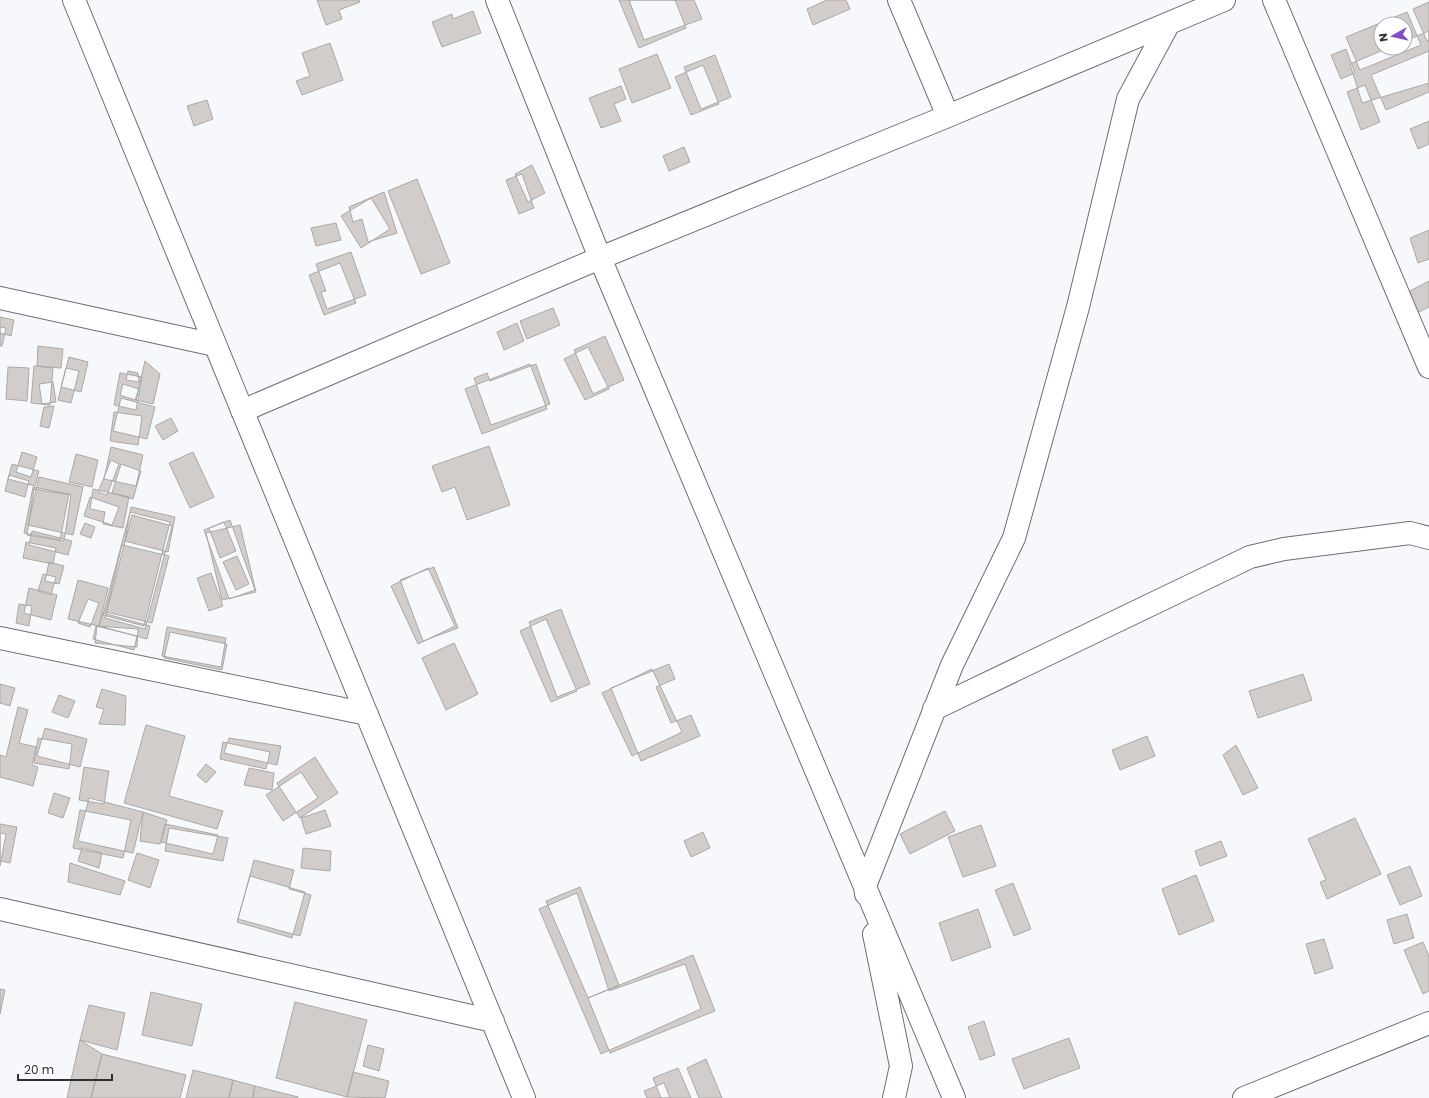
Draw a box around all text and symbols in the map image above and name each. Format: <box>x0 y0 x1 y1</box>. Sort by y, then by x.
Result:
north arrow <box>1373 16 1413 56</box>
text: N <box>1375 32 1392 43</box>
scale bar <box>18 1056 112 1082</box>
text: 20 m <box>24 1061 54 1078</box>

